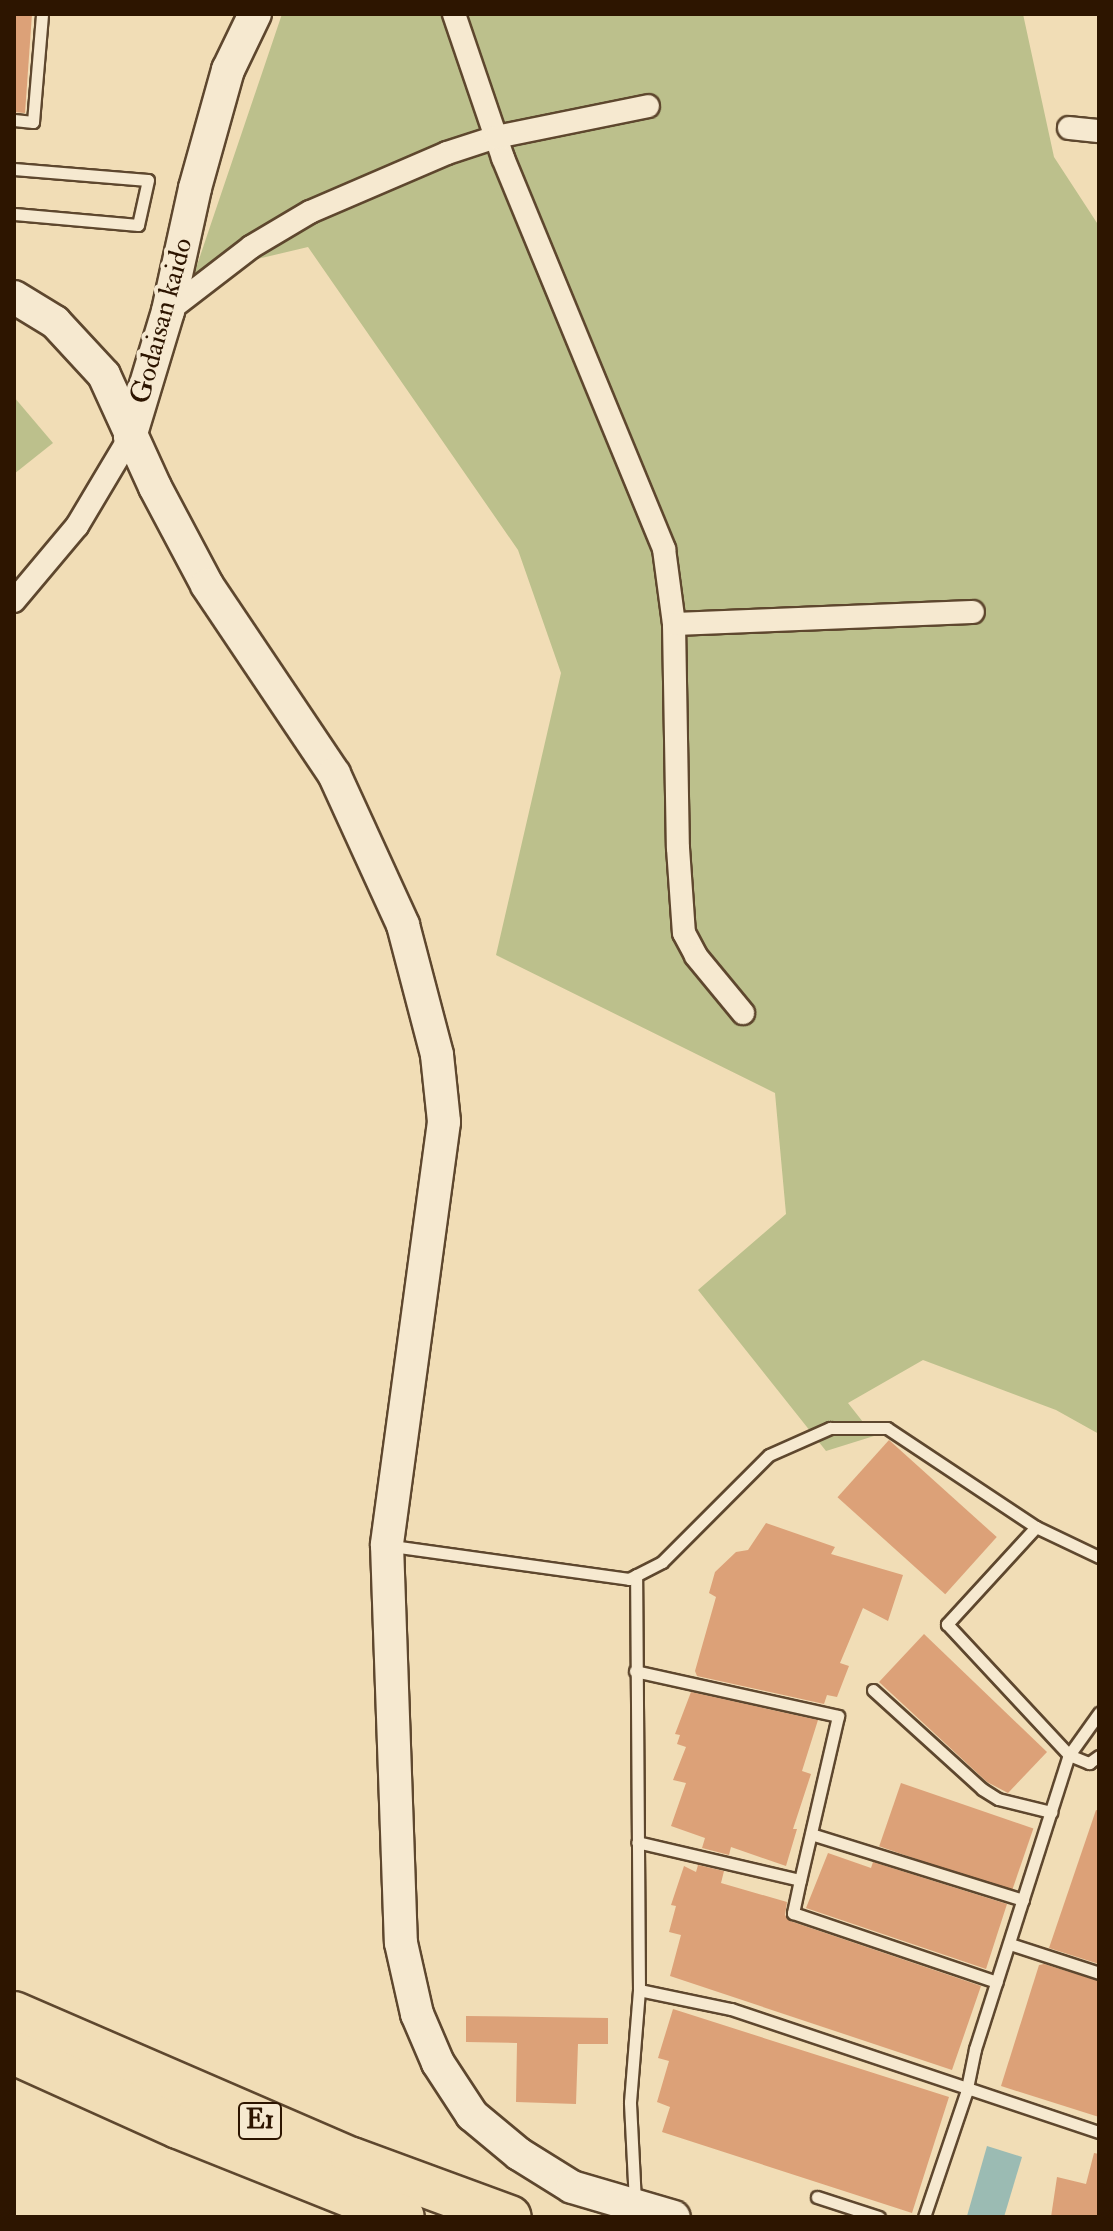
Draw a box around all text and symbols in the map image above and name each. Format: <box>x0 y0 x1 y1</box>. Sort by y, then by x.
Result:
street label: Godaisan kaido <box>124 234 200 408</box>
road number: E1 <box>236 2099 284 2143</box>

